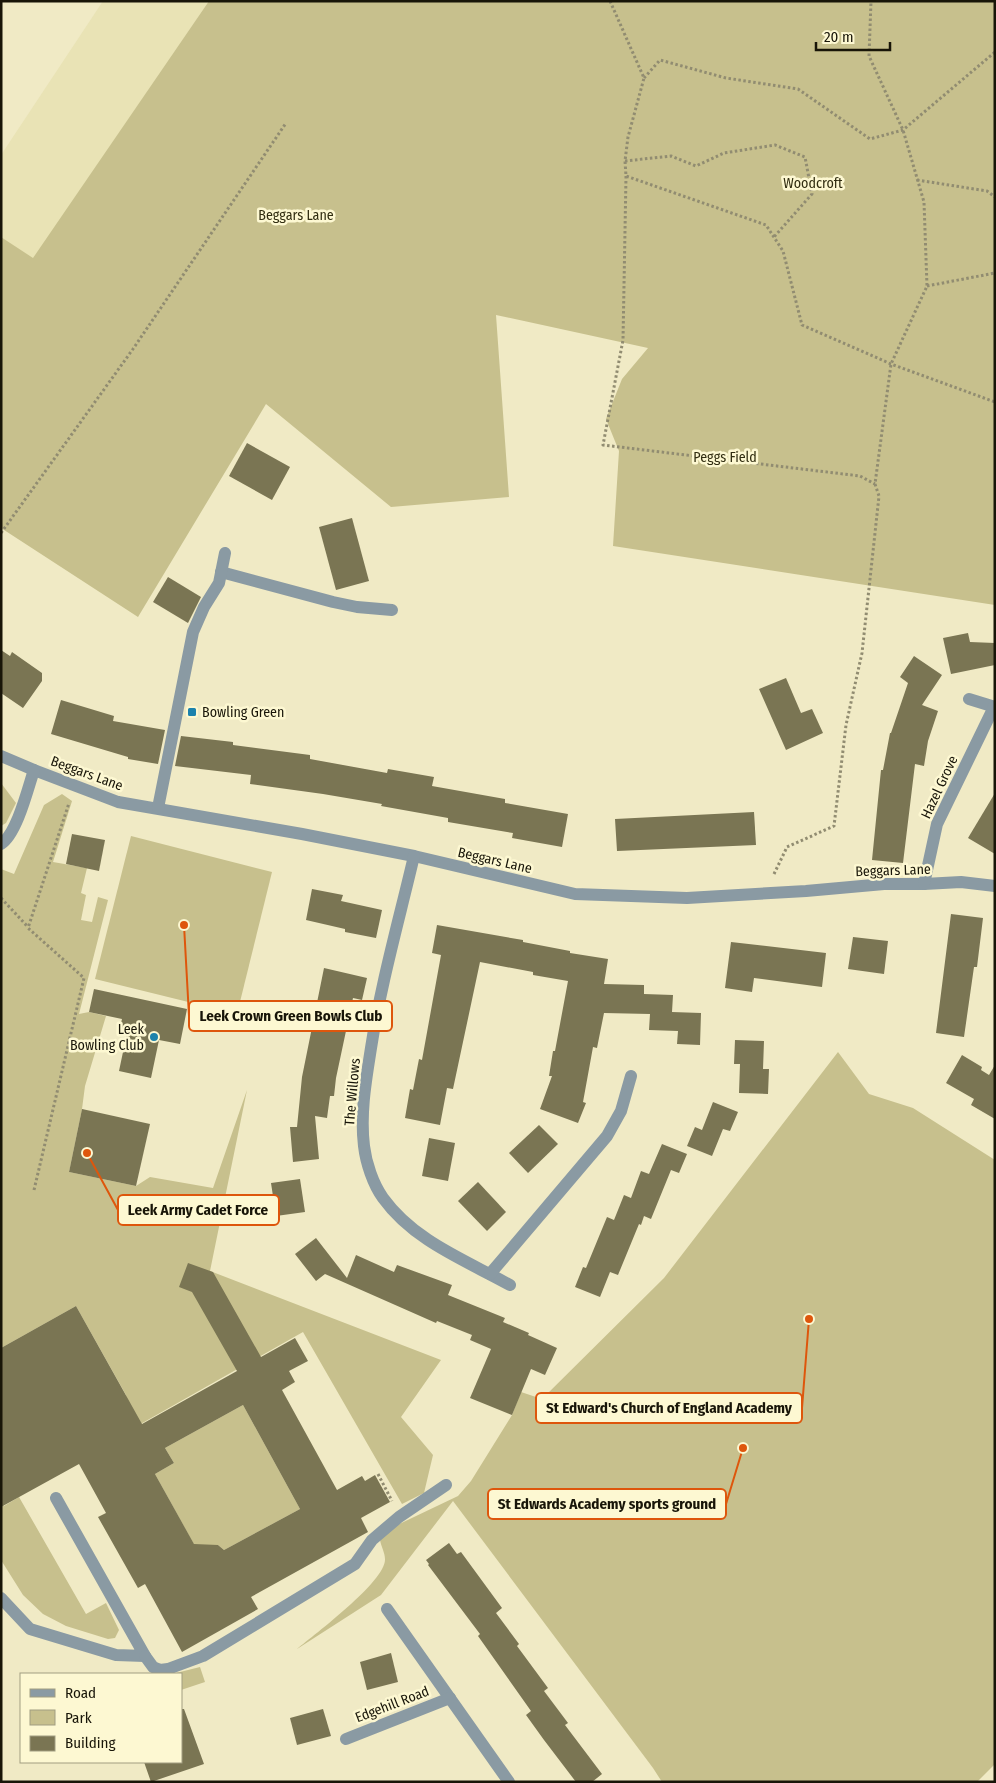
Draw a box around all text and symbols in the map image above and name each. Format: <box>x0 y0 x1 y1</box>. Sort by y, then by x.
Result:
scale bar <box>816 20 890 52</box>
text: 20 m <box>824 28 854 46</box>
park label: Woodcroft <box>783 175 843 192</box>
park label: Beggars Lane <box>258 207 334 224</box>
park label: Peggs Field <box>693 449 757 466</box>
place label: Bowling Green <box>202 704 284 721</box>
marker: Bowling Green <box>186 706 198 718</box>
street label: Beggars Lane <box>48 753 125 794</box>
street label: Hazel Grove <box>917 753 961 821</box>
street label: Beggars Lane <box>456 844 534 877</box>
street label: Beggars Lane <box>855 861 931 880</box>
callout: Leek Crown Green Bowls Club <box>189 1001 392 1031</box>
text: Leek Crown Green Bowls Club <box>199 1007 383 1025</box>
place label: Leek Bowling Club <box>70 1021 144 1054</box>
marker: Leek Bowling Club <box>148 1031 160 1043</box>
street label: The Willows <box>341 1057 364 1127</box>
callout: Leek Army Cadet Force <box>118 1195 279 1225</box>
text: Leek Army Cadet Force <box>128 1201 269 1219</box>
callout: St Edward's Church of England Academy <box>536 1393 802 1423</box>
text: St Edward's Church of England Academy <box>546 1399 793 1417</box>
callout: St Edwards Academy sports ground <box>488 1489 726 1519</box>
text: St Edwards Academy sports ground <box>498 1495 716 1513</box>
legend <box>20 1673 182 1763</box>
street label: Edgehill Road <box>353 1683 431 1726</box>
text: Road <box>65 1684 96 1702</box>
text: Park <box>65 1709 92 1727</box>
text: Building <box>65 1734 116 1752</box>

